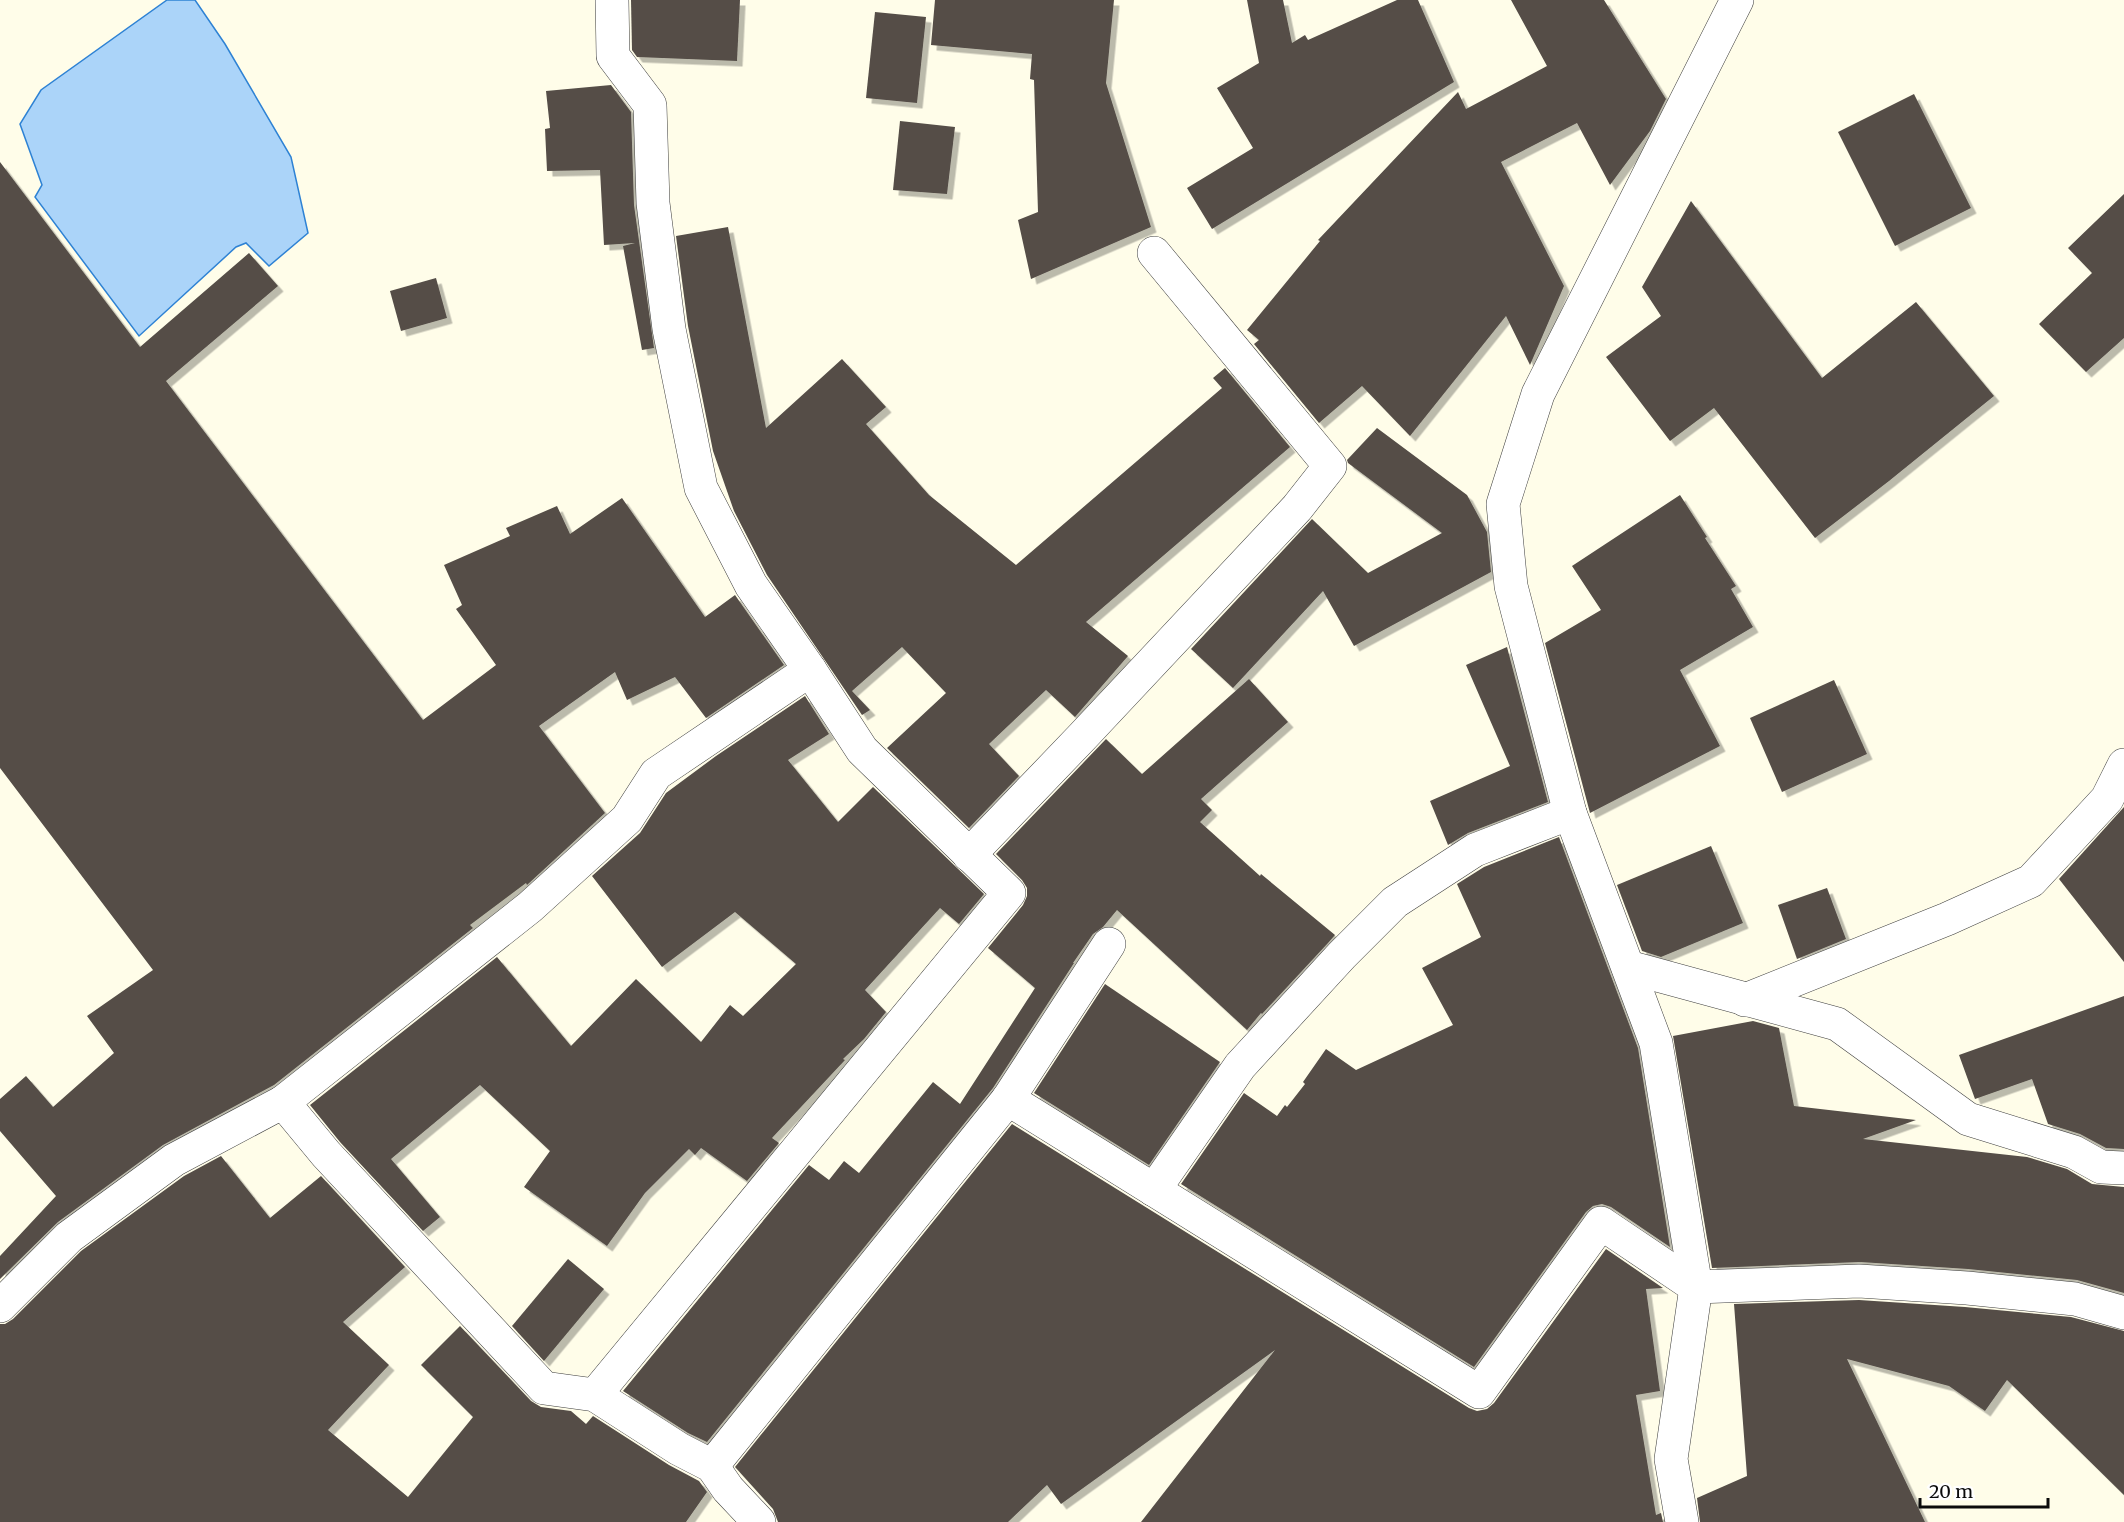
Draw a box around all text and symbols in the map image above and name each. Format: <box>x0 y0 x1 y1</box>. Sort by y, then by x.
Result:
scale bar <box>1920 1471 2048 1509</box>
text: 20 m <box>1929 1480 1973 1503</box>

